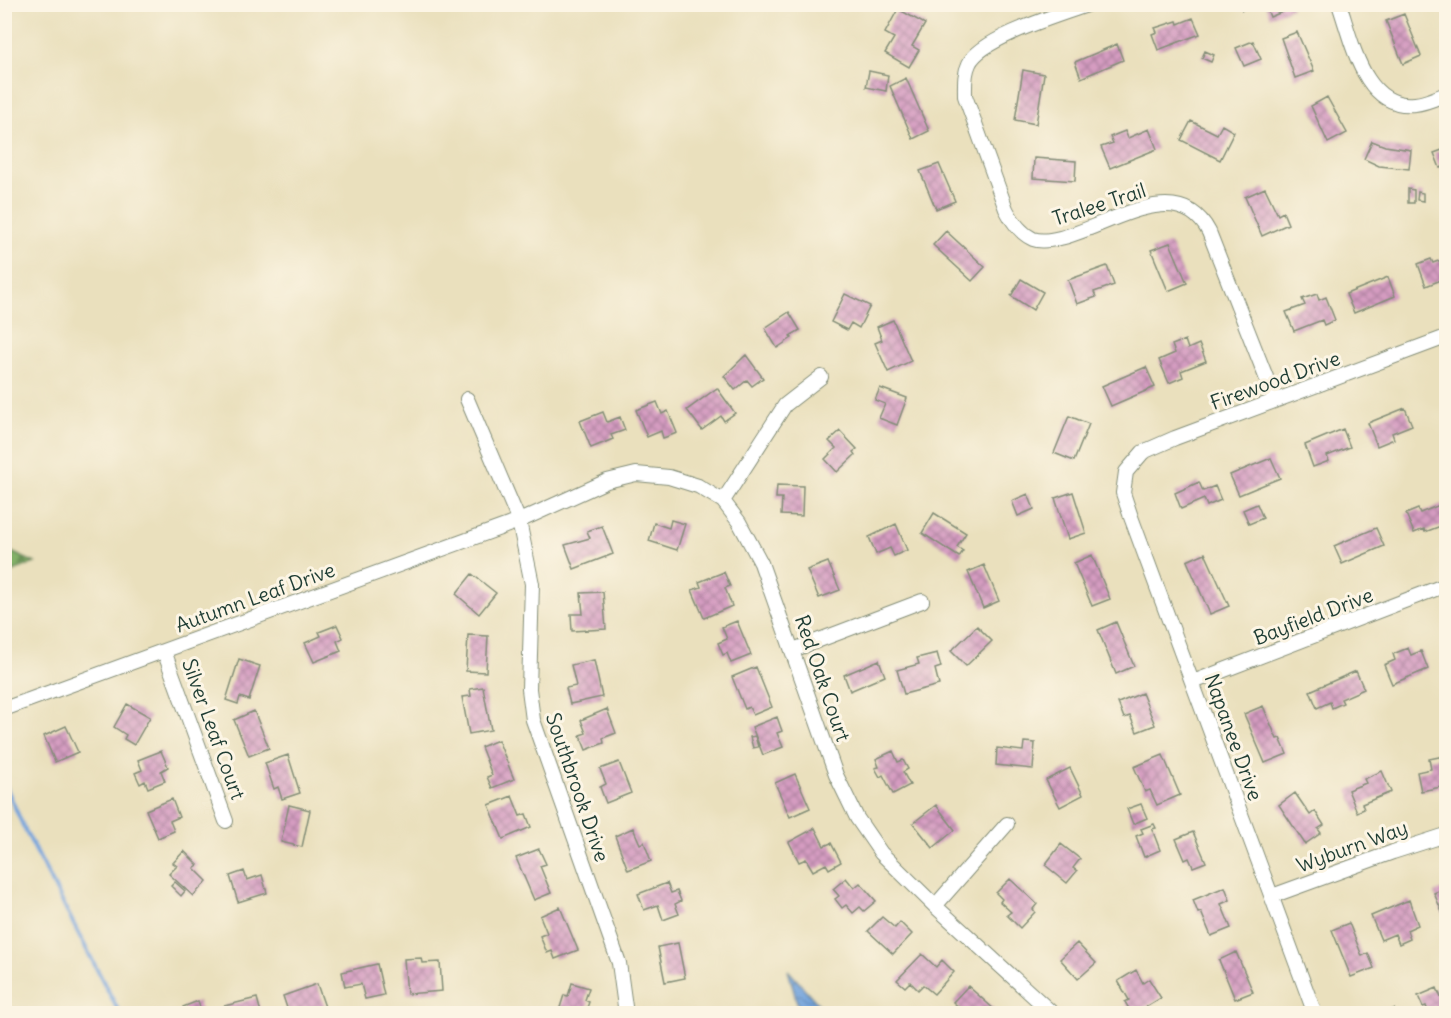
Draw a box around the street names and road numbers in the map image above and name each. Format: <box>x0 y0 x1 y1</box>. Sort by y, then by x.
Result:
street label: Tralee Trail <box>1049 177 1149 231</box>
street label: Firewood Drive <box>1207 345 1343 415</box>
street label: Autumn Leaf Drive <box>172 557 338 637</box>
street label: Bayfield Drive <box>1250 582 1376 650</box>
street label: Red Oak Court <box>790 611 856 745</box>
street label: Silver Leaf Court <box>177 655 251 803</box>
street label: Napanee Drive <box>1199 670 1269 804</box>
street label: Southbrook Drive <box>541 709 615 865</box>
street label: Wyburn Way <box>1293 814 1411 878</box>

